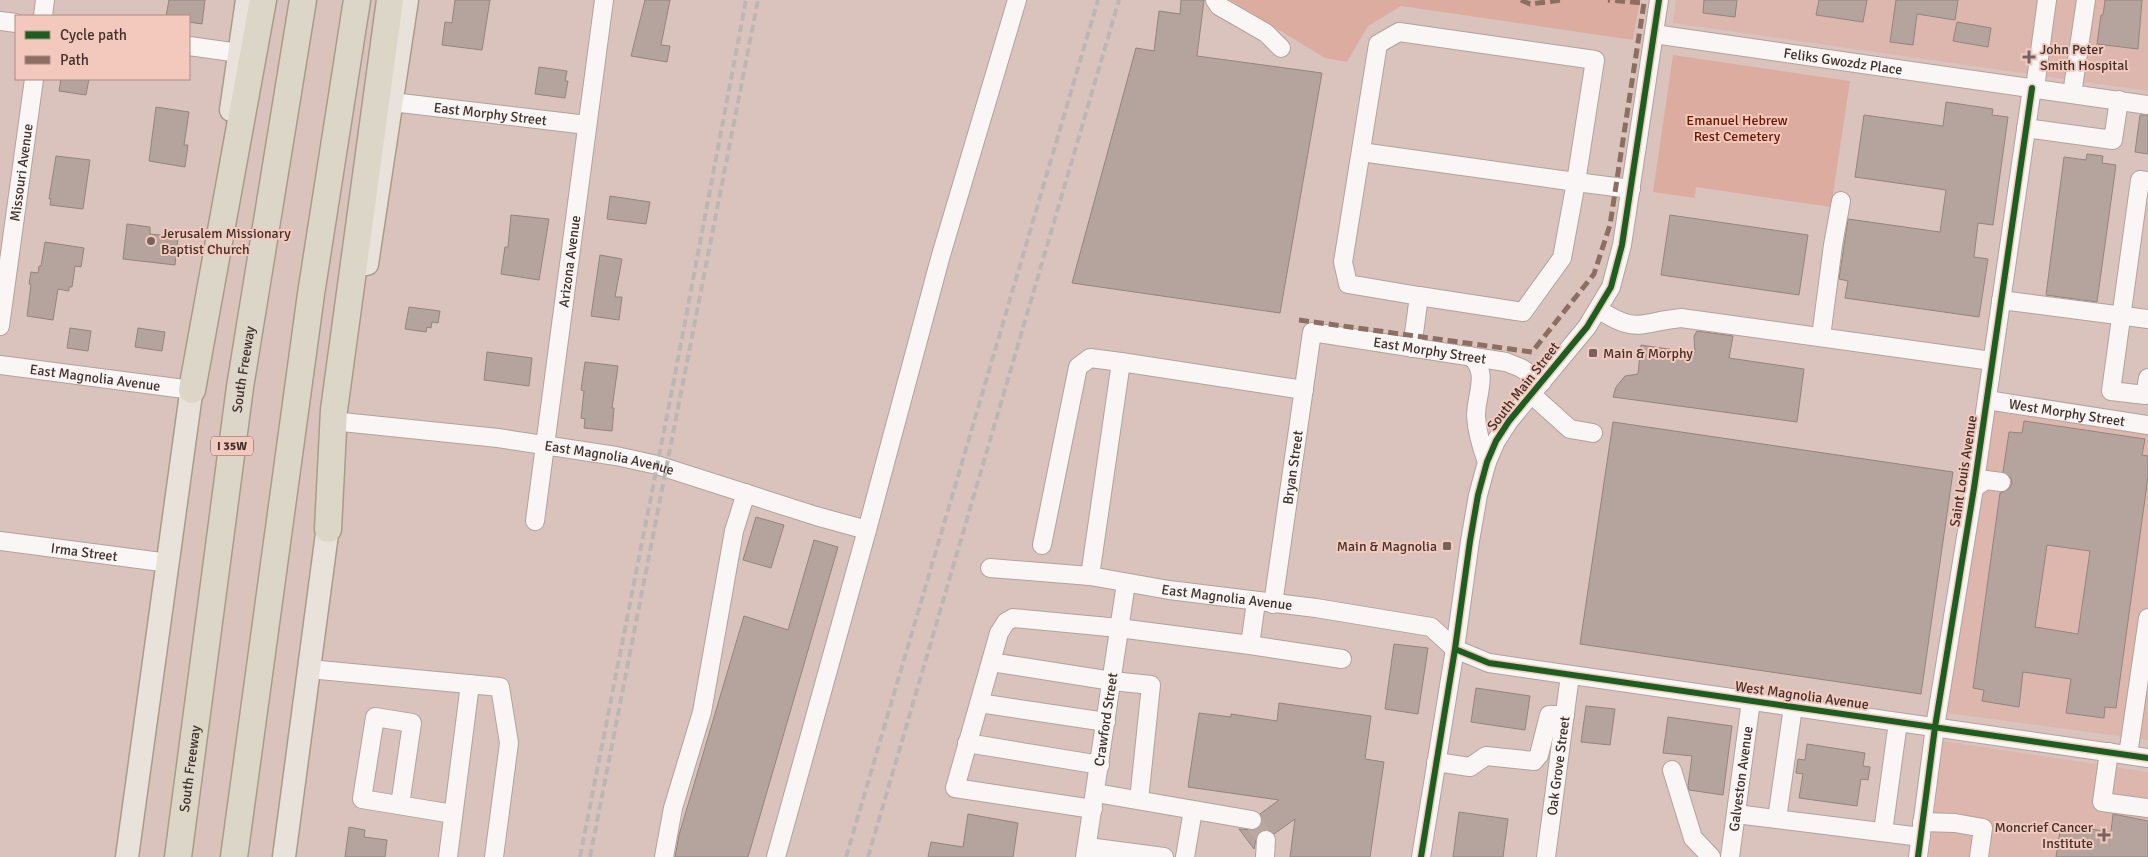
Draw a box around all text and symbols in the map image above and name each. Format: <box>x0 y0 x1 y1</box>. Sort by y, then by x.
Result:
legend <box>15 15 190 80</box>
text: Cycle path <box>60 26 127 44</box>
place label: John Peter Smith Hospital <box>2040 41 2128 74</box>
street label: Feliks Gwozdz Place <box>1783 45 1903 79</box>
marker: John Peter Smith Hospital <box>2022 50 2036 64</box>
text: Path <box>60 51 89 69</box>
street label: East Morphy Street <box>433 99 548 129</box>
park label: Emanuel Hebrew Rest Cemetery <box>1686 112 1788 145</box>
street label: Missouri Avenue <box>6 123 37 222</box>
street label: Arizona Avenue <box>555 214 584 308</box>
place label: Jerusalem Missionary Baptist Church <box>161 225 291 258</box>
marker: Jerusalem Missionary Baptist Church <box>145 235 157 247</box>
street label: South Freeway <box>229 324 259 414</box>
street label: East Morphy Street <box>1372 334 1487 368</box>
street label: South Main Street <box>1484 339 1563 434</box>
place label: Main & Morphy <box>1603 345 1693 362</box>
marker: Main & Morphy <box>1587 347 1599 359</box>
street label: East Magnolia Avenue <box>29 361 161 395</box>
street label: West Morphy Street <box>2008 396 2126 430</box>
street label: Saint Louis Avenue <box>1946 414 1981 528</box>
street label: Bryan Street <box>1279 429 1307 506</box>
road number: I 35W <box>211 436 253 456</box>
street label: East Magnolia Avenue <box>543 437 676 479</box>
place label: Main & Magnolia <box>1337 538 1437 555</box>
street label: Irma Street <box>50 540 119 565</box>
marker: Main & Magnolia <box>1441 540 1453 552</box>
street label: East Magnolia Avenue <box>1160 581 1293 614</box>
street label: Crawford Street <box>1091 671 1121 768</box>
street label: West Magnolia Avenue <box>1734 678 1870 713</box>
street label: Oak Grove Street <box>1544 715 1574 817</box>
street label: South Freeway <box>176 724 204 813</box>
street label: Galveston Avenue <box>1726 725 1757 832</box>
place label: Moncrief Cancer Institute <box>1994 819 2094 852</box>
marker: Moncrief Cancer Institute <box>2097 828 2111 842</box>

